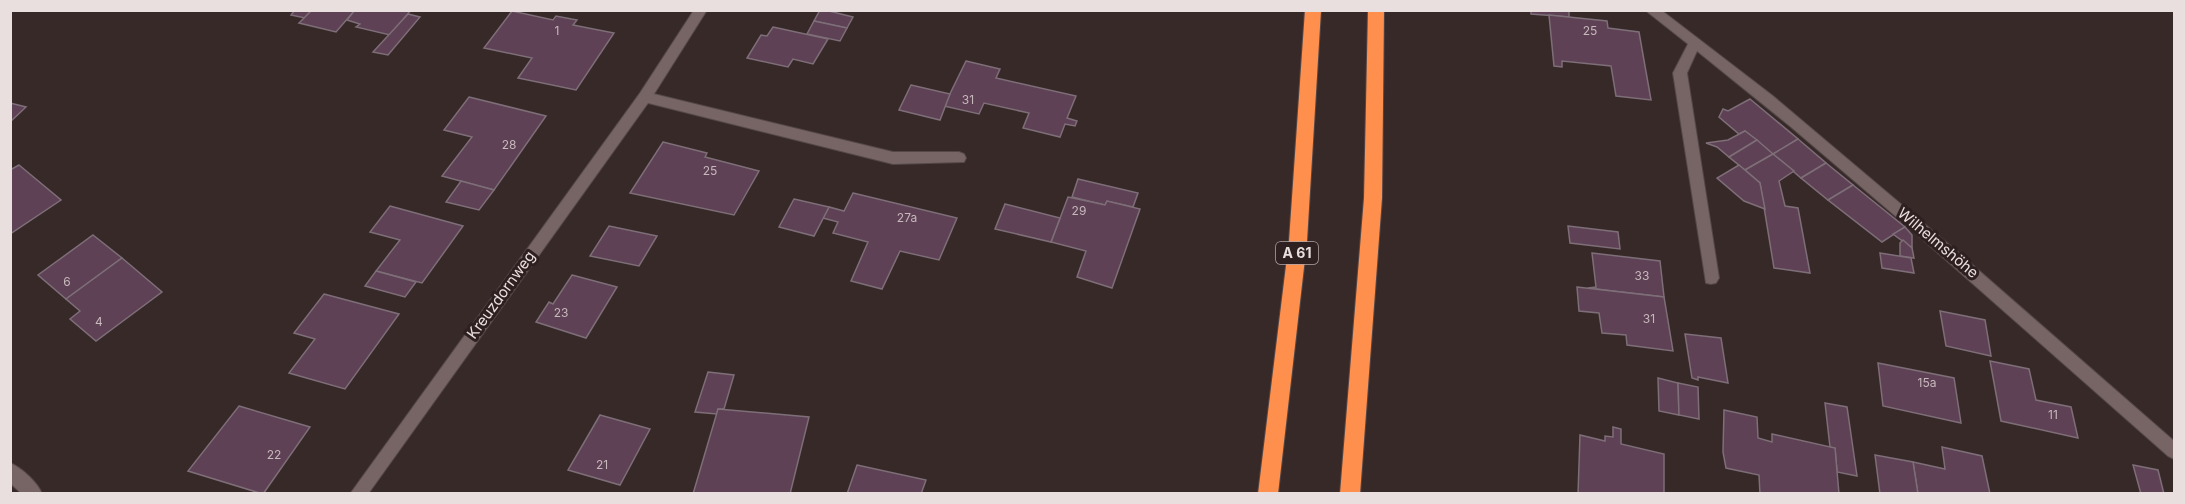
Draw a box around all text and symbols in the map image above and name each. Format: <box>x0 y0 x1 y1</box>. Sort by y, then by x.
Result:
house number: 1 <box>555 23 559 38</box>
house number: 25 <box>1583 23 1597 38</box>
house number: 31 <box>962 92 974 107</box>
house number: 28 <box>502 137 516 152</box>
house number: 25 <box>703 163 717 178</box>
house number: 29 <box>1072 203 1086 218</box>
street label: Wilhelmshöhe <box>1894 203 1983 282</box>
house number: 27a <box>897 210 917 225</box>
road number: A 61 <box>1276 242 1318 264</box>
street label: Kreuzdornweg <box>462 247 539 342</box>
house number: 33 <box>1635 268 1649 283</box>
house number: 6 <box>63 274 71 289</box>
house number: 23 <box>554 305 568 320</box>
house number: 31 <box>1643 311 1655 326</box>
house number: 4 <box>95 314 103 329</box>
house number: 15a <box>1918 375 1936 390</box>
house number: 11 <box>2048 407 2058 422</box>
house number: 22 <box>267 447 281 462</box>
house number: 21 <box>596 457 608 472</box>

